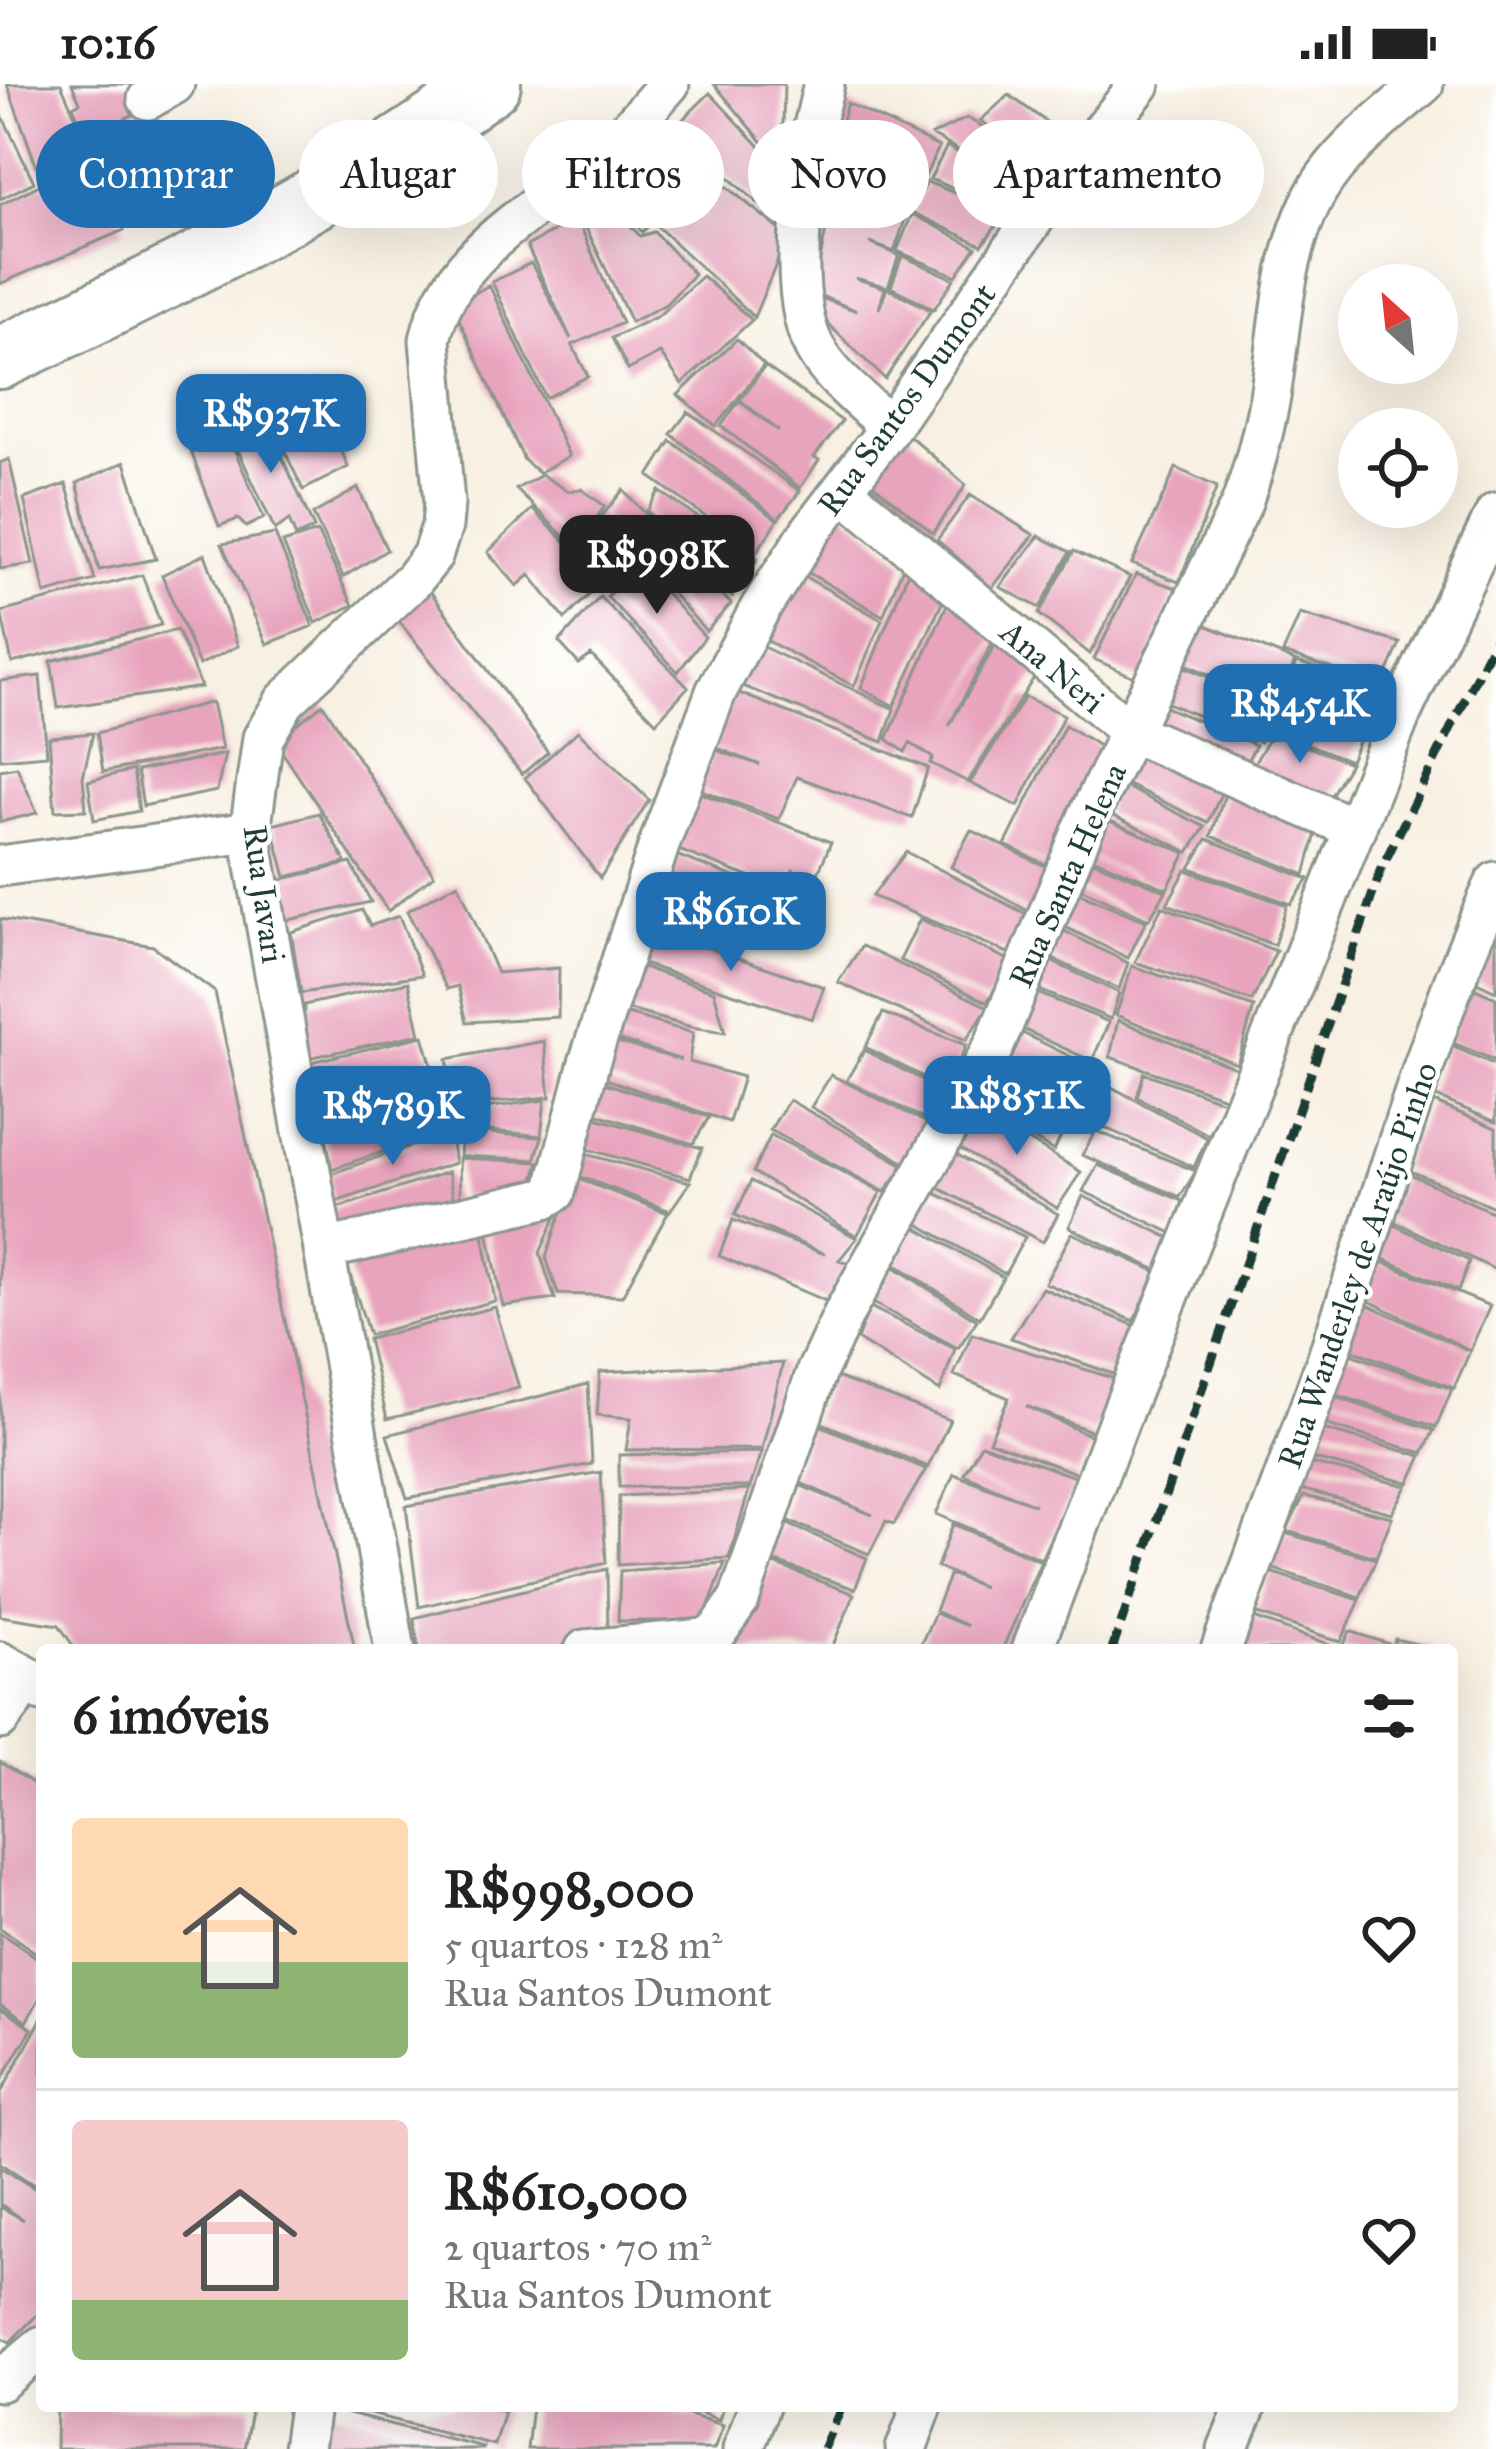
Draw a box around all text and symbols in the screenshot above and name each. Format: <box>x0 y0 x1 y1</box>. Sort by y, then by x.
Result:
text: 10:16 <box>60 15 156 70</box>
chip: Comprar <box>36 120 275 228</box>
chip: Alugar <box>299 120 498 228</box>
chip: Filtros <box>522 120 724 228</box>
chip: Novo <box>748 120 929 228</box>
chip: Apartamento <box>953 120 1264 228</box>
north arrow <box>1338 264 1458 384</box>
map controls <box>1338 264 1458 528</box>
street label: Rua Santos Dumont <box>809 275 1005 524</box>
pin: R$937K <box>173 374 369 476</box>
text: R$937K <box>203 389 339 437</box>
button: locate <box>1338 408 1458 528</box>
pin: R$998K <box>559 515 755 617</box>
text: R$998K <box>586 530 728 578</box>
street label: Ana Neri <box>991 610 1113 722</box>
pin: R$454K <box>1202 664 1398 766</box>
text: R$454K <box>1230 679 1370 727</box>
street label: Rua Santa Helena <box>1001 757 1135 994</box>
street label: Rua Javari <box>234 823 293 966</box>
pin: R$610K <box>633 872 829 974</box>
text: R$610K <box>663 887 799 935</box>
pin: R$851K <box>919 1056 1115 1158</box>
street label: Rua Wanderley de Araújo Pinho <box>1270 1057 1446 1474</box>
pin: R$789K <box>295 1066 491 1168</box>
text: R$851K <box>951 1071 1083 1119</box>
text: R$789K <box>322 1081 464 1129</box>
icon: filters <box>1356 1683 1422 1749</box>
text: 6 imóveis <box>72 1685 269 1747</box>
text: R$998,000 <box>444 1859 695 1921</box>
icon: home <box>168 1866 312 2010</box>
icon: heart <box>1356 1905 1422 1971</box>
text: 5 quartos · 128 m² <box>444 1921 722 1969</box>
text: Rua Santos Dumont <box>444 1969 772 2017</box>
text: R$610,000 <box>444 2161 688 2223</box>
icon: home <box>168 2168 312 2312</box>
icon: heart <box>1356 2207 1422 2273</box>
text: 2 quartos · 70 m² <box>444 2223 711 2271</box>
text: Rua Santos Dumont <box>444 2271 772 2319</box>

